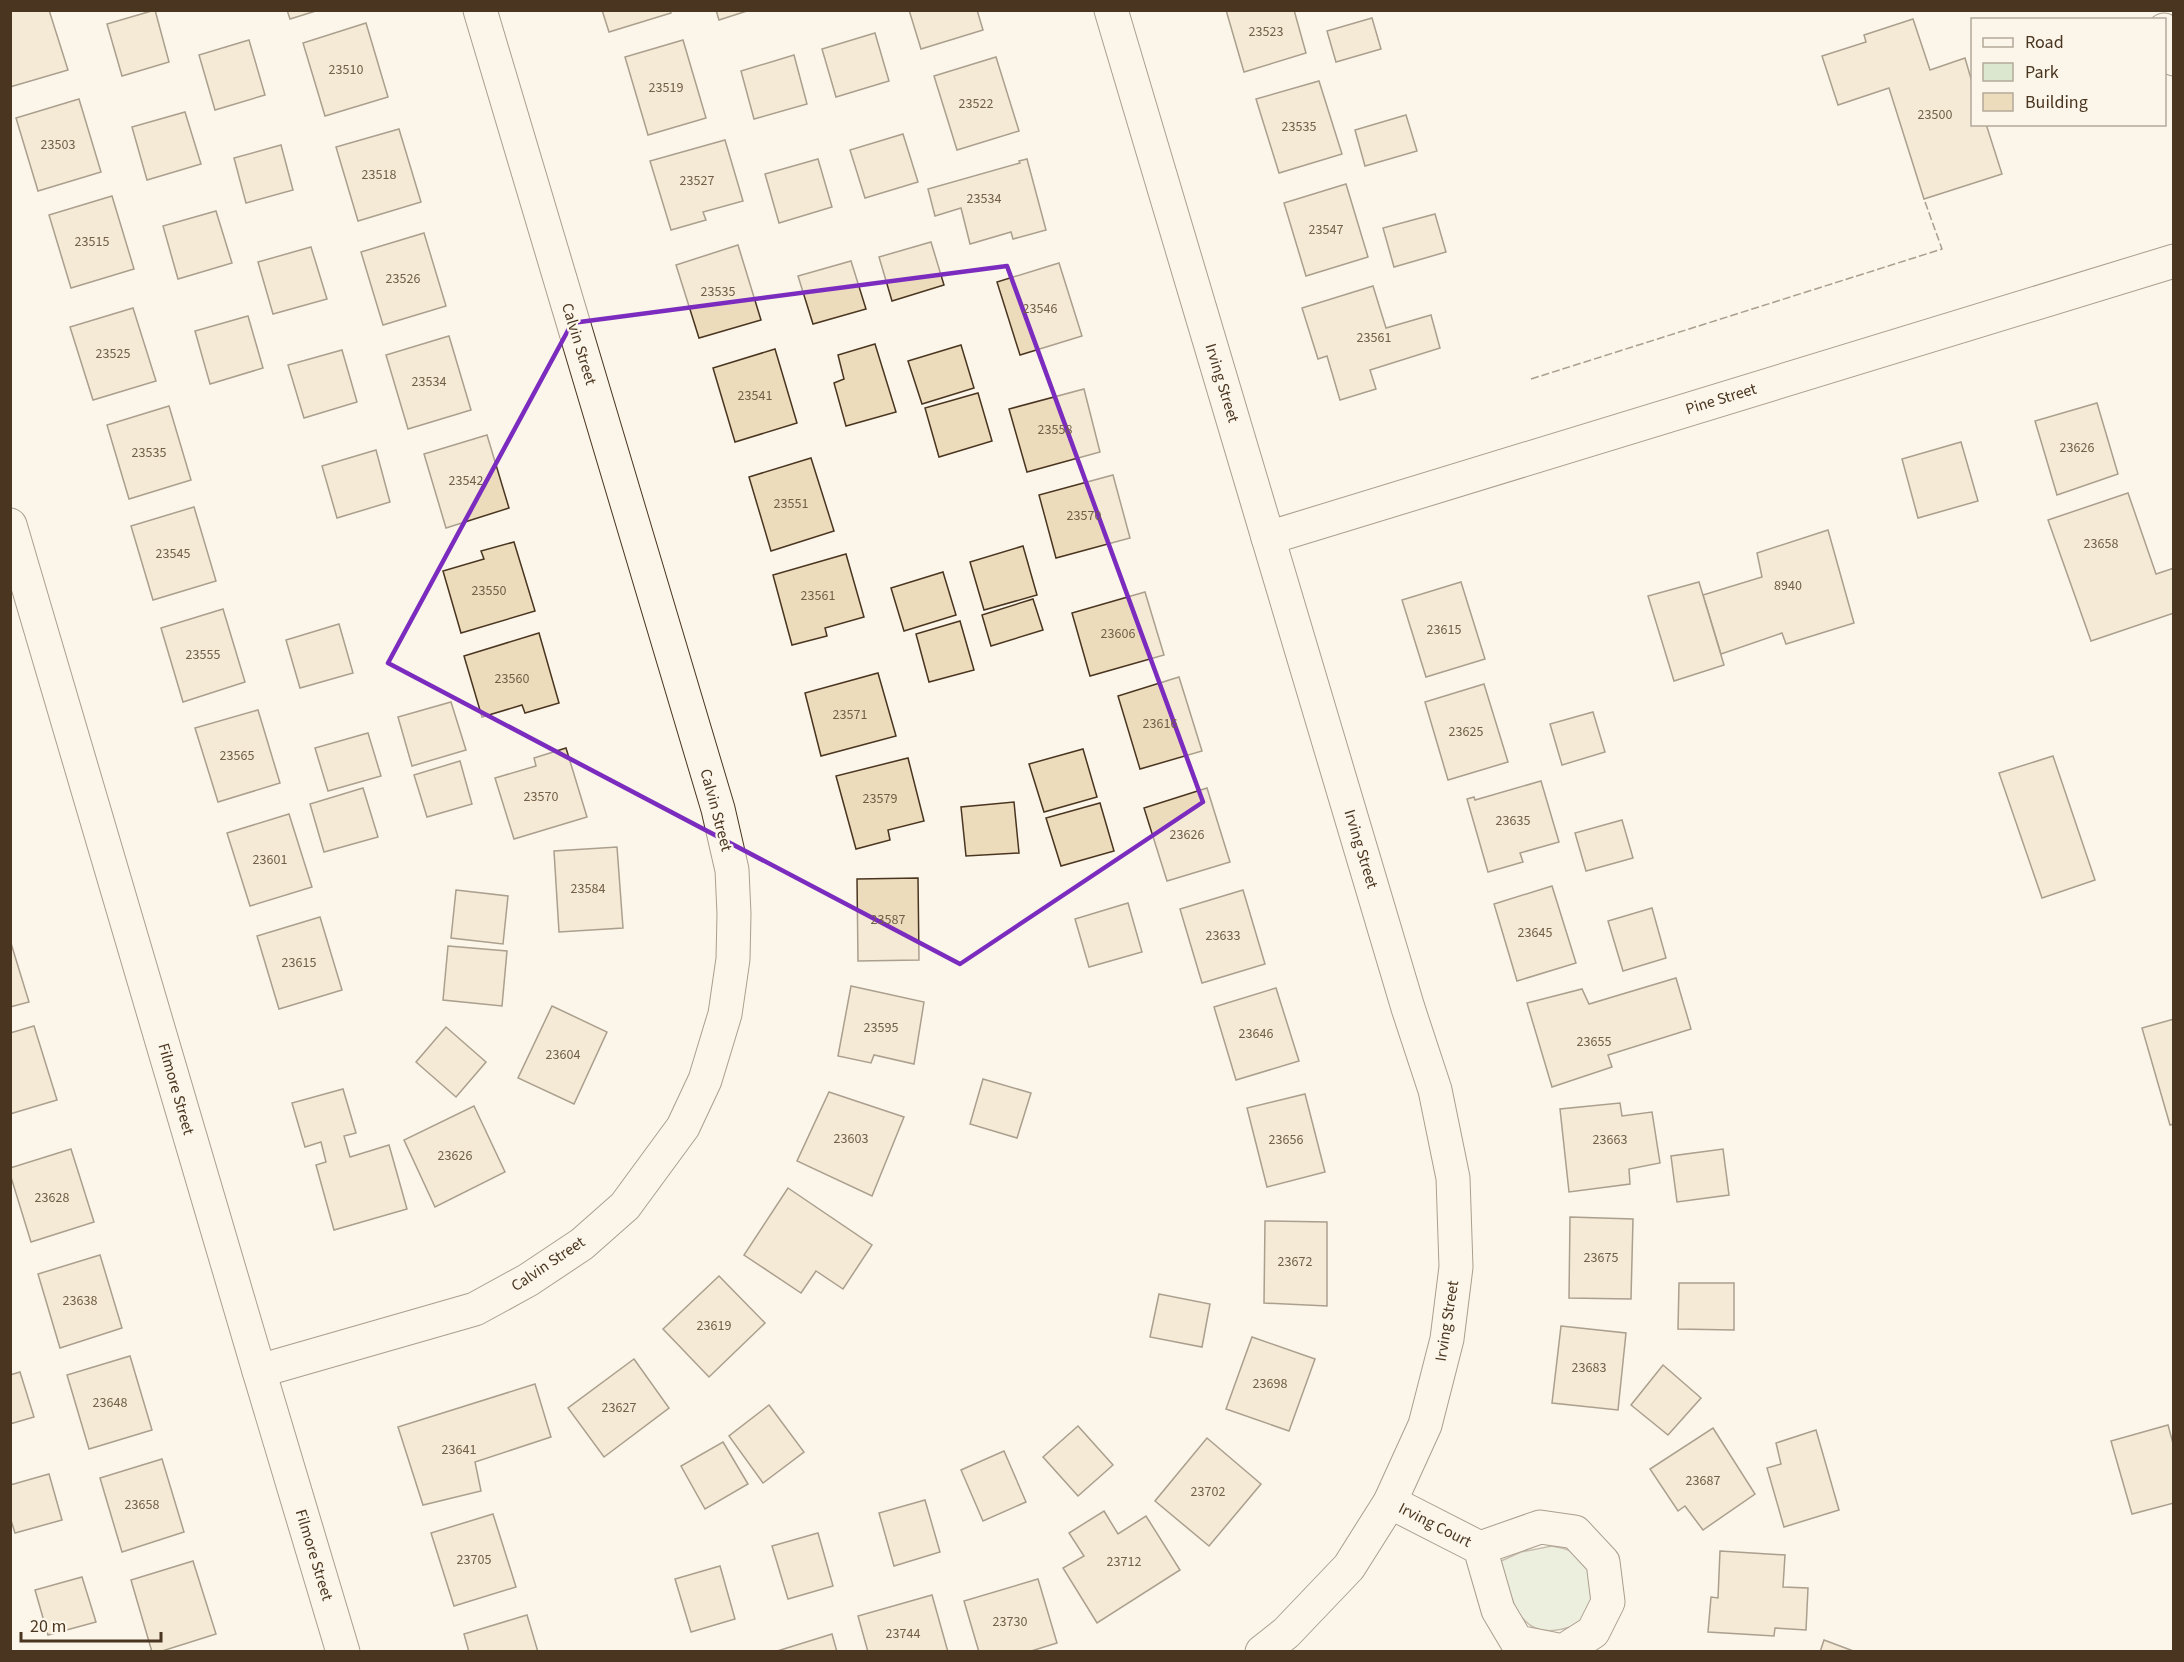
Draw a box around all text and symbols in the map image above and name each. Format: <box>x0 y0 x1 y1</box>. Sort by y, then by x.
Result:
legend <box>1971 18 2166 126</box>
house number: 23523 <box>1249 22 1283 42</box>
text: Road <box>2025 30 2064 55</box>
house number: 23510 <box>329 60 363 80</box>
text: Park <box>2025 60 2059 85</box>
house number: 23519 <box>649 78 683 98</box>
text: Building <box>2025 90 2088 115</box>
house number: 23522 <box>959 94 993 114</box>
house number: 23500 <box>1918 105 1952 125</box>
house number: 23535 <box>1282 117 1316 137</box>
house number: 23503 <box>41 135 75 155</box>
house number: 23518 <box>362 165 396 185</box>
house number: 23527 <box>680 171 714 191</box>
house number: 23534 <box>967 189 1001 209</box>
house number: 23547 <box>1309 220 1343 240</box>
house number: 23515 <box>75 232 109 252</box>
house number: 23526 <box>386 269 420 289</box>
house number: 23535 <box>701 282 735 302</box>
house number: 23546 <box>1023 299 1057 319</box>
street label: Calvin Street <box>556 300 602 388</box>
house number: 23561 <box>1357 328 1391 348</box>
street label: Irving Street <box>1200 341 1245 426</box>
house number: 23525 <box>96 344 130 364</box>
house number: 23534 <box>412 372 446 392</box>
street label: Pine Street <box>1683 378 1760 420</box>
house number: 23541 <box>738 386 772 406</box>
house number: 23558 <box>1038 420 1072 440</box>
house number: 23626 <box>2060 438 2094 458</box>
house number: 23535 <box>132 443 166 463</box>
house number: 23542 <box>449 471 483 491</box>
house number: 23551 <box>774 494 808 514</box>
house number: 23570 <box>1067 506 1101 526</box>
house number: 23658 <box>2084 534 2118 554</box>
house number: 23545 <box>156 544 190 564</box>
house number: 8940 <box>1774 576 1802 596</box>
house number: 23550 <box>472 581 506 601</box>
house number: 23561 <box>801 586 835 606</box>
house number: 23615 <box>1427 620 1461 640</box>
house number: 23606 <box>1101 624 1135 644</box>
house number: 23555 <box>186 645 220 665</box>
house number: 23560 <box>495 669 529 689</box>
house number: 23571 <box>833 705 867 725</box>
house number: 23616 <box>1143 714 1177 734</box>
house number: 23625 <box>1449 722 1483 742</box>
house number: 23565 <box>220 746 254 766</box>
street label: Calvin Street <box>694 766 738 854</box>
house number: 23570 <box>524 787 558 807</box>
house number: 23579 <box>863 789 897 809</box>
street label: Irving Street <box>1339 807 1384 892</box>
house number: 23635 <box>1496 811 1530 831</box>
house number: 23626 <box>1170 825 1204 845</box>
house number: 23601 <box>253 850 287 870</box>
house number: 23584 <box>571 879 605 899</box>
house number: 23587 <box>871 910 905 930</box>
house number: 23645 <box>1518 923 1552 943</box>
house number: 23633 <box>1206 926 1240 946</box>
house number: 23615 <box>282 953 316 973</box>
house number: 23595 <box>864 1018 898 1038</box>
house number: 23646 <box>1239 1024 1273 1044</box>
house number: 23655 <box>1577 1032 1611 1052</box>
street label: Filmore Street <box>152 1041 200 1138</box>
house number: 23604 <box>546 1045 580 1065</box>
house number: 23603 <box>834 1129 868 1149</box>
house number: 23656 <box>1269 1130 1303 1150</box>
house number: 23663 <box>1593 1130 1627 1150</box>
house number: 23626 <box>438 1146 472 1166</box>
house number: 23628 <box>35 1188 69 1208</box>
street label: Calvin Street <box>507 1231 590 1297</box>
house number: 23675 <box>1584 1248 1618 1268</box>
house number: 23672 <box>1278 1252 1312 1272</box>
street label: Irving Street <box>1430 1278 1464 1363</box>
house number: 23638 <box>63 1291 97 1311</box>
house number: 23619 <box>697 1316 731 1336</box>
house number: 23683 <box>1572 1358 1606 1378</box>
house number: 23698 <box>1253 1374 1287 1394</box>
house number: 23648 <box>93 1393 127 1413</box>
house number: 23627 <box>602 1398 636 1418</box>
house number: 23641 <box>442 1440 476 1460</box>
house number: 23687 <box>1686 1471 1720 1491</box>
house number: 23702 <box>1191 1482 1225 1502</box>
house number: 23658 <box>125 1495 159 1515</box>
street label: Irving Court <box>1395 1497 1476 1553</box>
street label: Filmore Street <box>290 1507 339 1604</box>
house number: 23705 <box>457 1550 491 1570</box>
house number: 23712 <box>1107 1552 1141 1572</box>
scale bar <box>21 1605 160 1643</box>
house number: 23730 <box>993 1612 1027 1632</box>
text: 20 m <box>30 1614 66 1639</box>
house number: 23744 <box>886 1624 920 1644</box>

